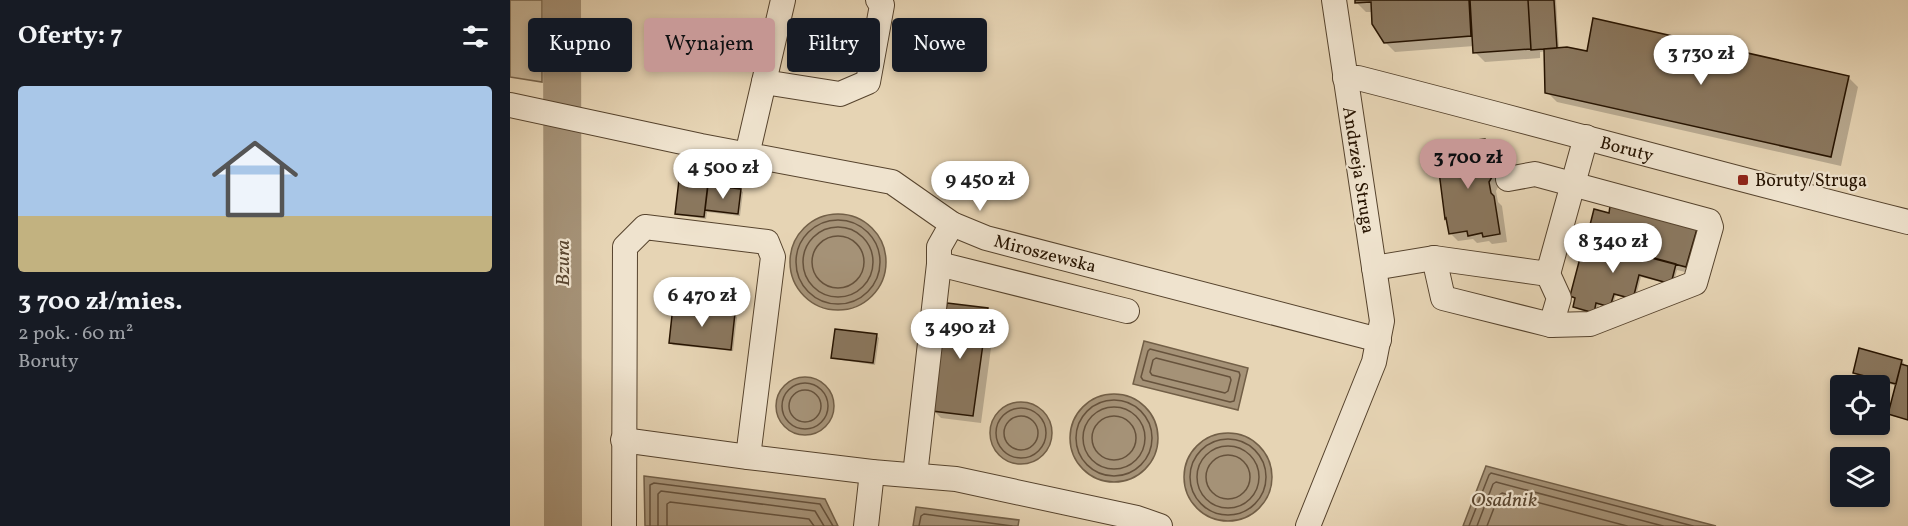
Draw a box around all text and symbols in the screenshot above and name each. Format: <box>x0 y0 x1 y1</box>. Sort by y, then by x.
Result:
text: Oferty: 7 <box>18 18 123 54</box>
chip: Kupno <box>528 18 632 72</box>
chip: Wynajem <box>644 18 775 72</box>
chip: Filtry <box>787 18 880 72</box>
chip: Nowe <box>892 18 987 72</box>
icon: filters <box>459 20 492 53</box>
pin: 3 730 zł <box>1639 35 1763 86</box>
text: 3 730 zł <box>1668 40 1734 68</box>
street label: Andrzeja Struga <box>1335 105 1380 236</box>
icon: home <box>201 125 309 233</box>
street label: Boruty <box>1597 131 1656 169</box>
pin: 3 700 zł <box>1406 139 1530 190</box>
text: 3 700 zł <box>1434 144 1502 172</box>
pin: 4 500 zł <box>661 149 785 200</box>
text: 4 500 zł <box>687 154 759 182</box>
pin: 9 450 zł <box>918 161 1042 212</box>
text: 9 450 zł <box>945 166 1015 194</box>
place label: Boruty/Struga <box>1755 169 1867 194</box>
marker: Boruty/Struga <box>1736 173 1750 187</box>
pin: 8 340 zł <box>1551 223 1675 274</box>
text: 8 340 zł <box>1578 228 1648 256</box>
street label: Miroszewska <box>991 230 1099 280</box>
water label: Bzura <box>550 240 578 286</box>
pin: 6 470 zł <box>640 277 764 328</box>
text: 6 470 zł <box>667 282 737 310</box>
text: 3 700 zł/mies. <box>18 284 183 320</box>
pin: 3 490 zł <box>898 309 1022 360</box>
text: 3 490 zł <box>925 314 995 342</box>
text: 2 pok. · 60 m² <box>18 320 133 348</box>
text: Boruty <box>18 348 79 376</box>
map controls <box>1830 375 1890 507</box>
button: locate <box>1830 375 1890 435</box>
button: layers <box>1830 447 1890 507</box>
water label: Osadnik <box>1471 487 1537 515</box>

